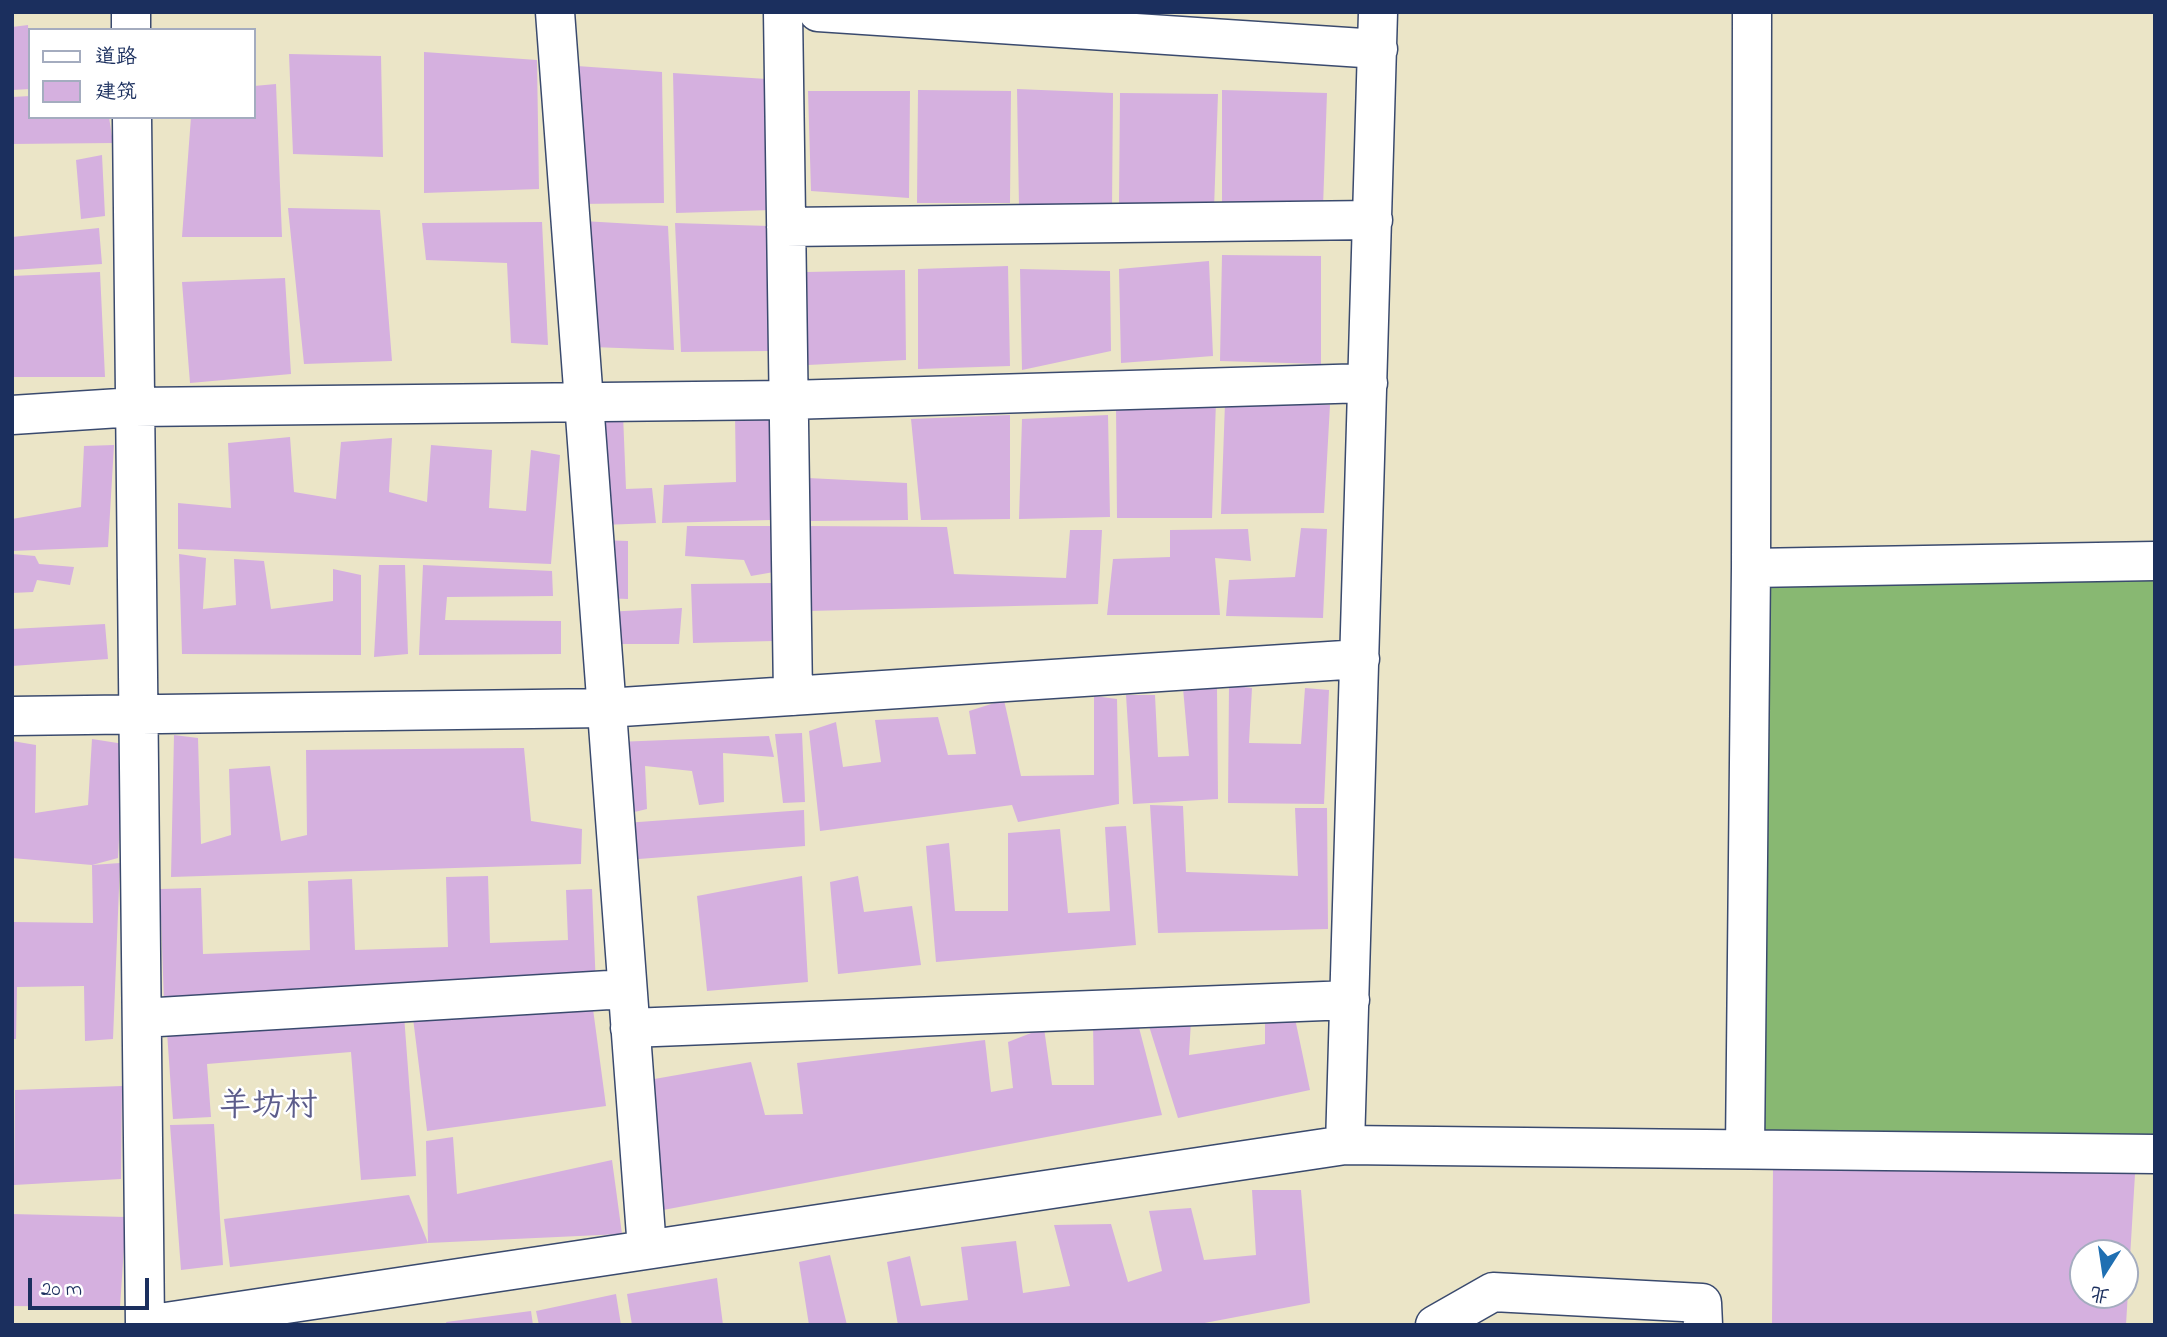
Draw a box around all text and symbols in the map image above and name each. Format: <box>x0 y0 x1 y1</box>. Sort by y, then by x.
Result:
legend <box>28 28 256 119</box>
text: 道路 <box>95 43 137 73</box>
text: 建筑 <box>95 78 137 108</box>
district label: 羊坊村 <box>219 1090 317 1130</box>
north arrow <box>2069 1239 2139 1309</box>
scale bar <box>32 1264 152 1308</box>
text: 20 m <box>41 1275 82 1305</box>
text: 北 <box>2088 1278 2112 1308</box>

